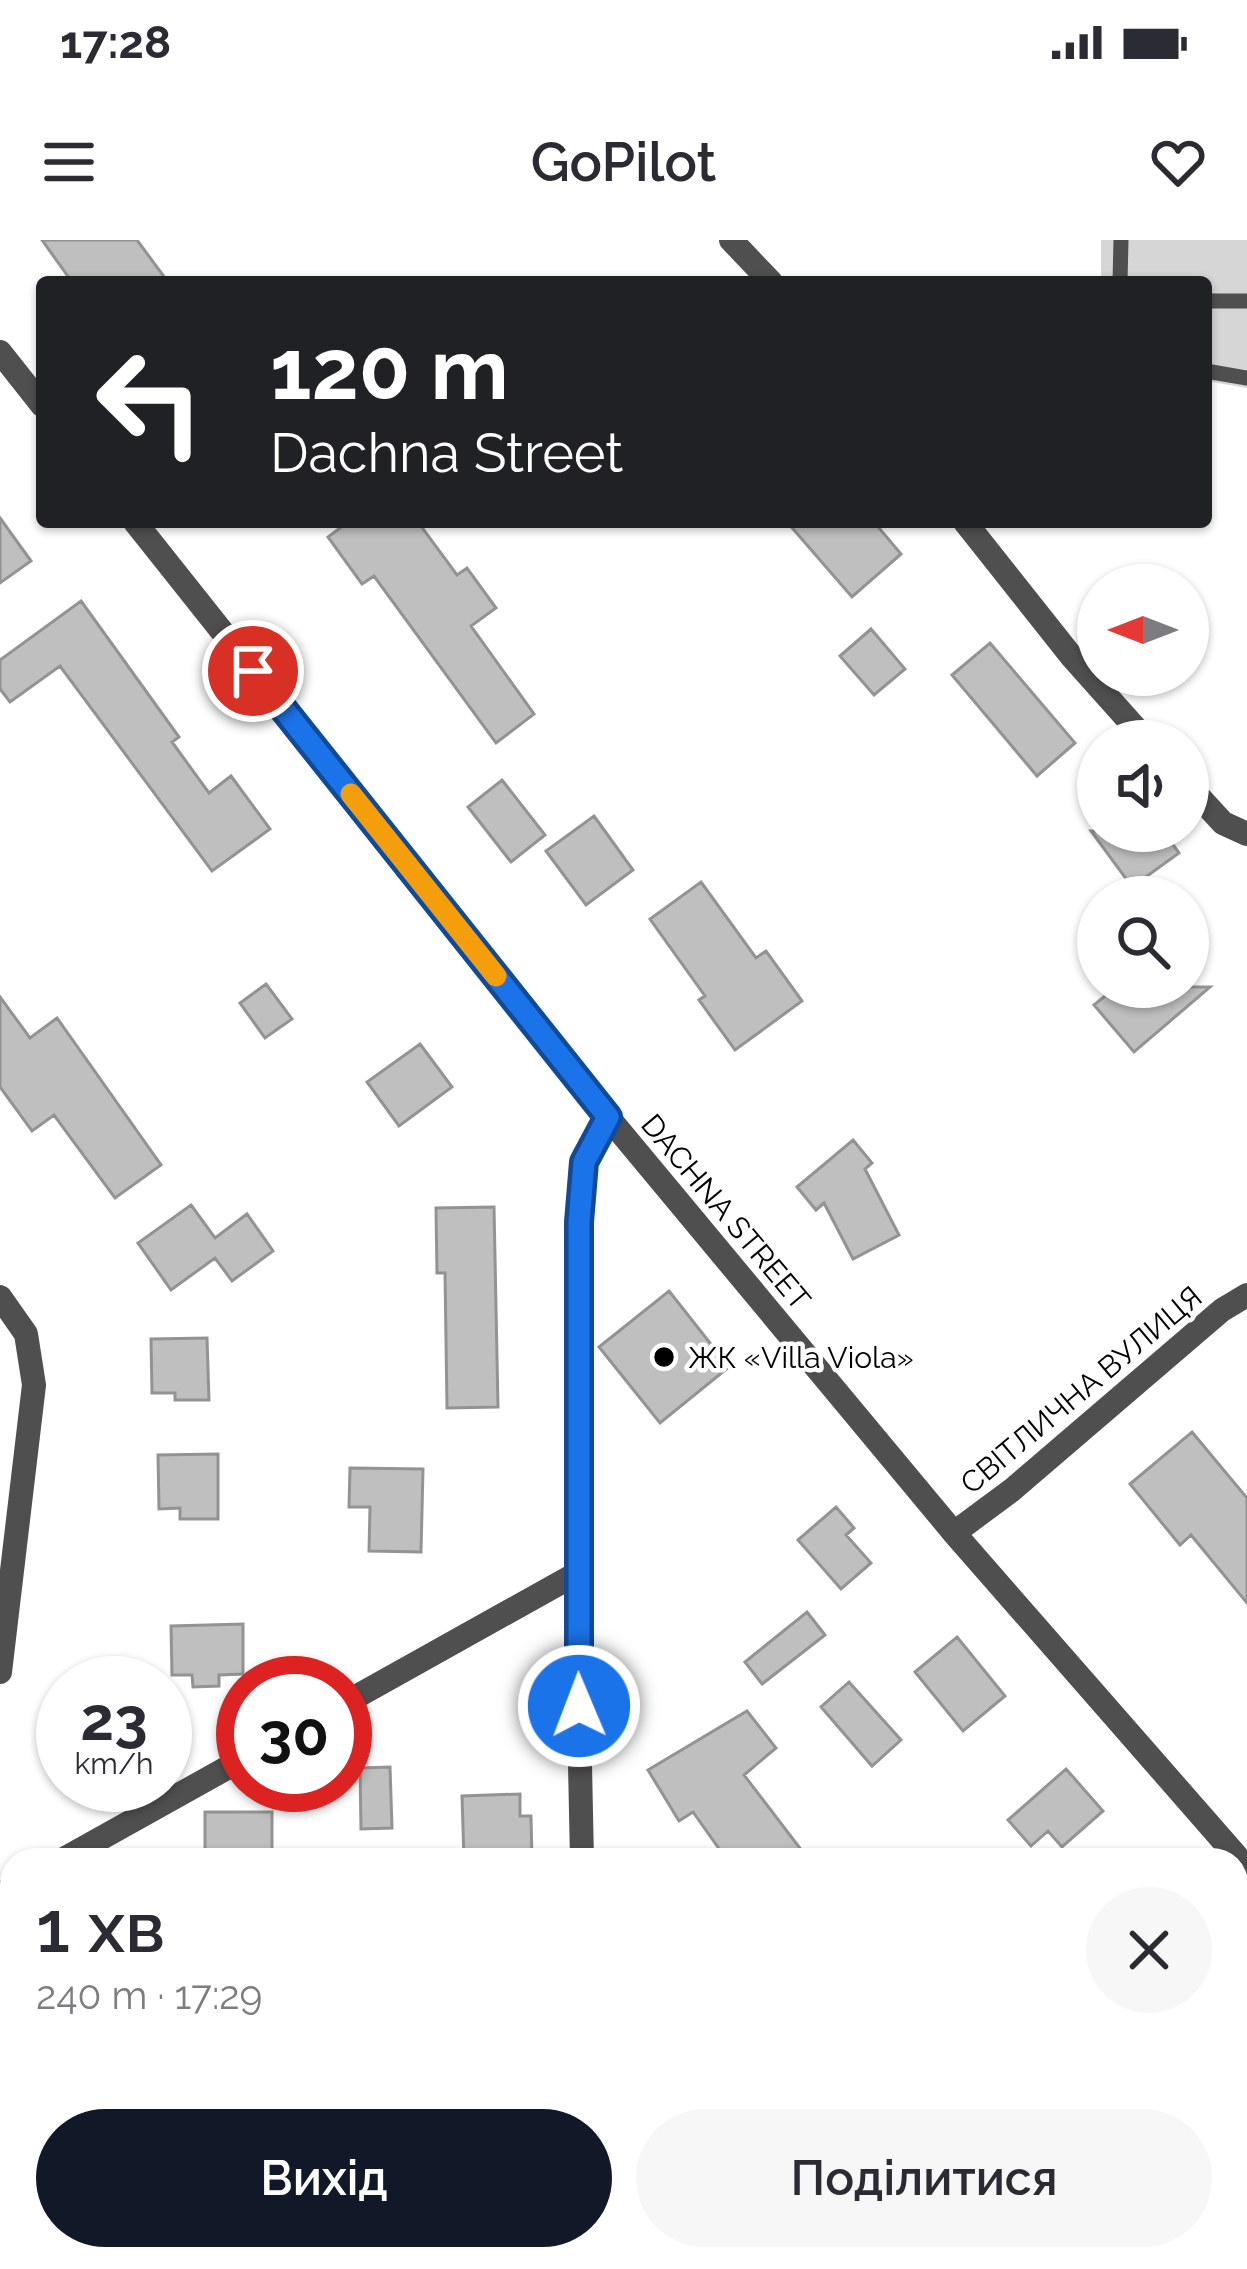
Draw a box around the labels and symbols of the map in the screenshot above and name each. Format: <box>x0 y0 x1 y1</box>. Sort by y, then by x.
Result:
north arrow <box>1077 564 1209 696</box>
pin <box>202 620 304 722</box>
street label: DACHNA STREET <box>634 1107 818 1317</box>
street label: СВІТЛИЧНА ВУЛИЦЯ <box>953 1279 1209 1501</box>
place label: ЖК «Villa Viola» <box>688 1340 914 1375</box>
marker: ЖК «Villa Viola» <box>651 1344 677 1370</box>
position arrow <box>516 1643 642 1769</box>
speed limit sign: 30 <box>216 1656 372 1812</box>

